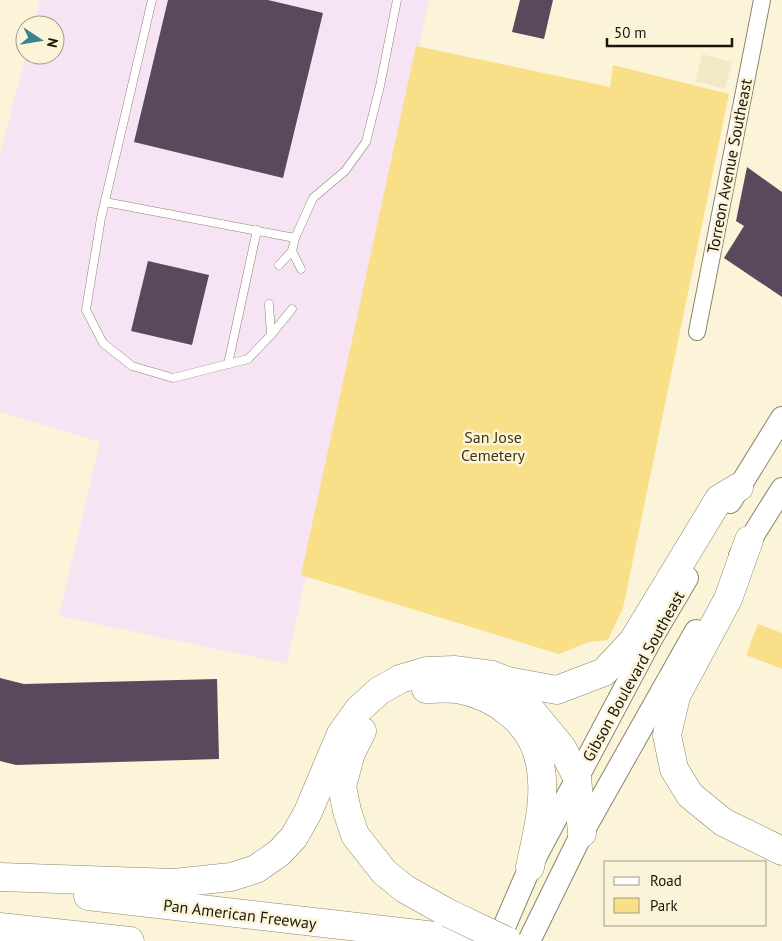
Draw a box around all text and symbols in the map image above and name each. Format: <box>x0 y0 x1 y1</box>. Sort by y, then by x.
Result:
north arrow <box>15 15 65 65</box>
scale bar <box>607 15 732 47</box>
text: 50 m <box>614 23 647 42</box>
text: N <box>43 36 62 49</box>
street label: Torreon Avenue Southeast <box>702 76 756 255</box>
park label: San Jose Cemetery <box>461 427 526 465</box>
street label: Gibson Boulevard Southeast <box>578 587 689 765</box>
legend <box>604 861 767 926</box>
text: Road <box>650 871 682 890</box>
street label: Pan American Freeway <box>162 895 318 933</box>
text: Park <box>650 896 678 915</box>

